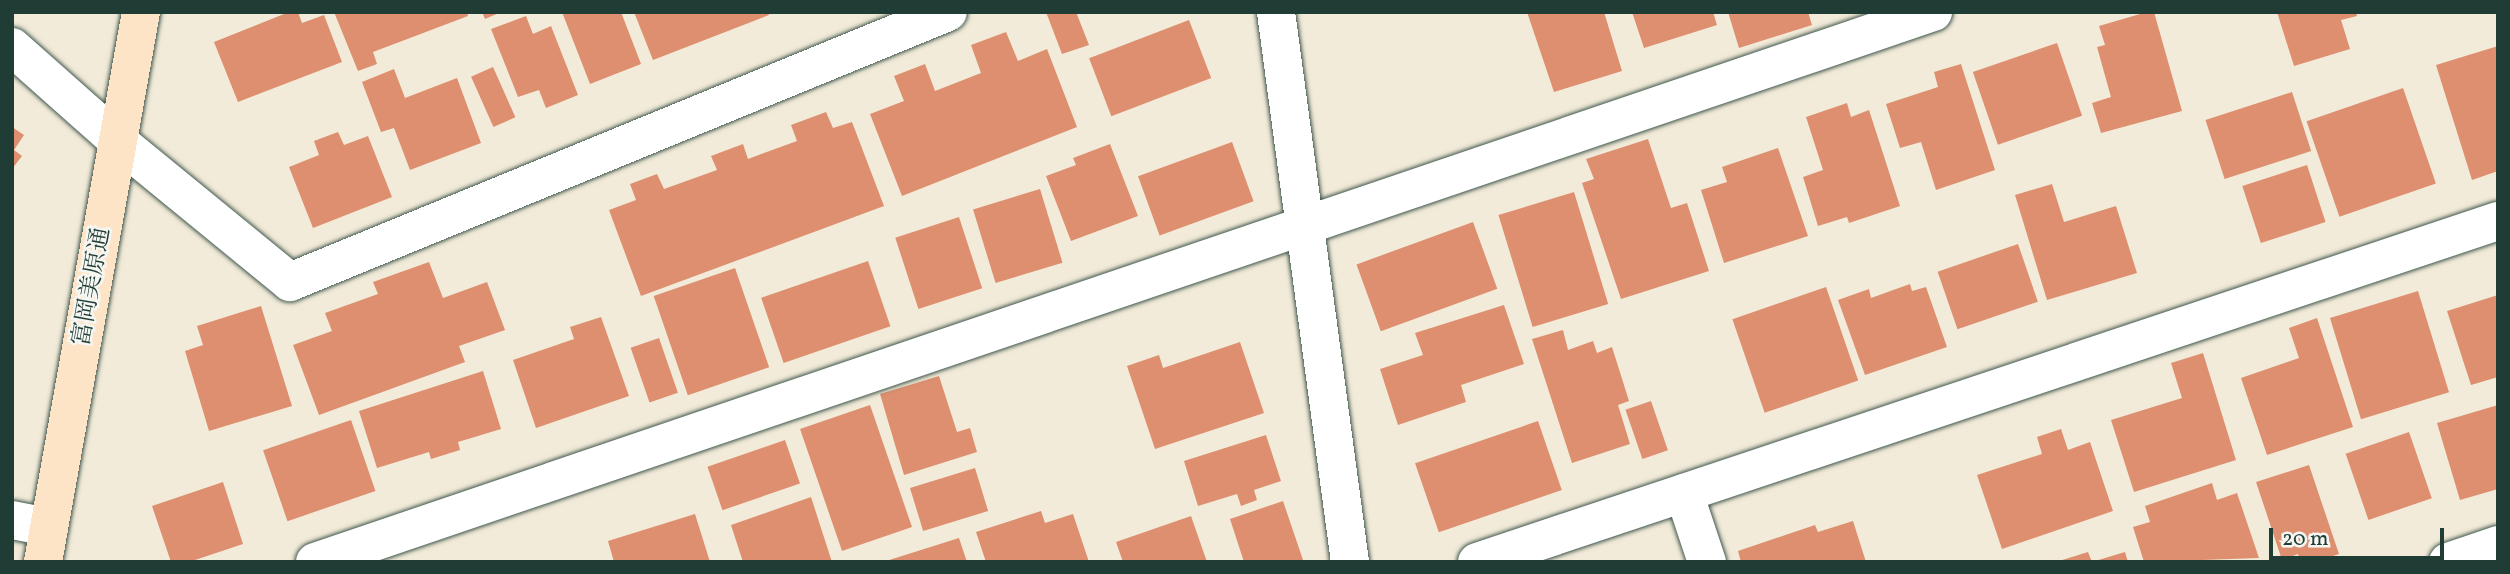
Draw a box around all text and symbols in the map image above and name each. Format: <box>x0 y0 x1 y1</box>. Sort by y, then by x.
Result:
street label: 富岡美原通 <box>68 225 118 349</box>
scale bar <box>2272 514 2447 558</box>
text: 20 m <box>2282 525 2328 554</box>

